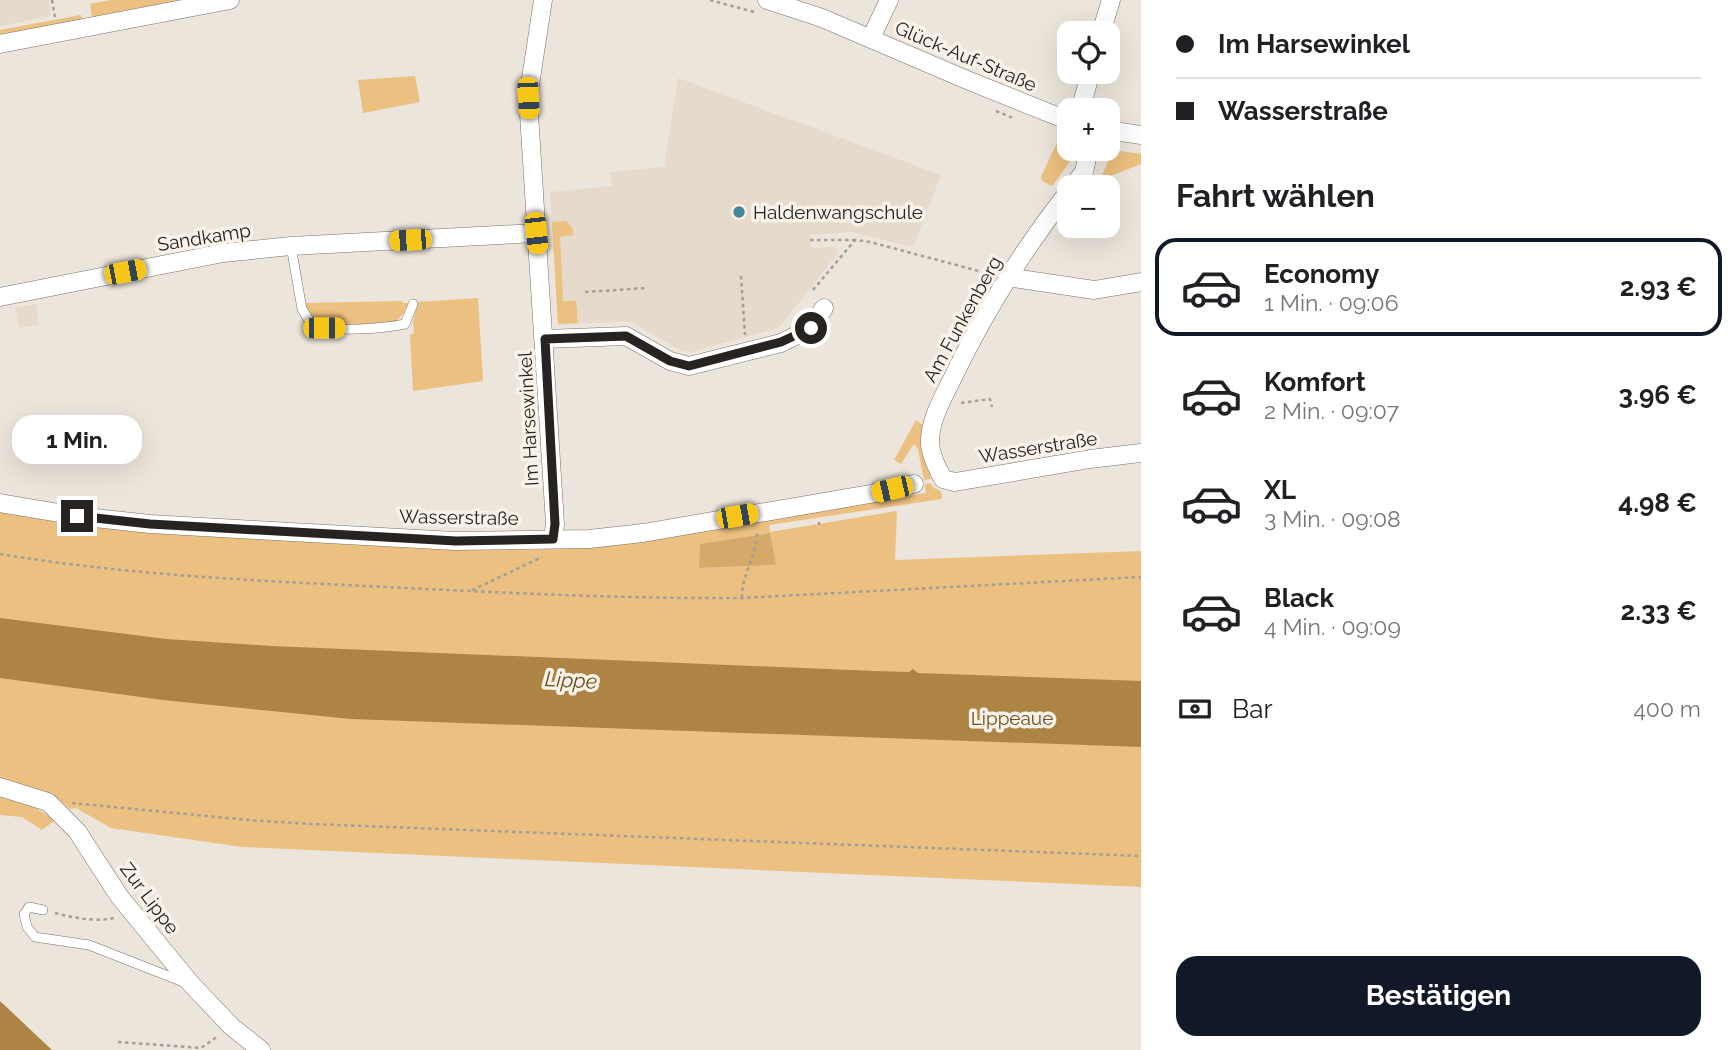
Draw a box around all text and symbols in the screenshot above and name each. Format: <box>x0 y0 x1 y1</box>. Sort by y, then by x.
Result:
street label: Glück-Auf-Straße <box>892 16 1040 96</box>
map controls <box>1057 21 1120 238</box>
button: locate <box>1057 21 1120 84</box>
text: Im Harsewinkel <box>1218 29 1410 59</box>
car <box>517 76 540 120</box>
text: Wasserstraße <box>1218 96 1388 126</box>
button: + <box>1057 98 1120 161</box>
button: − <box>1057 175 1120 238</box>
text: Fahrt wählen <box>1176 177 1375 214</box>
place label: Haldenwangschule <box>753 201 923 223</box>
marker: Haldenwangschule <box>731 204 747 220</box>
car <box>524 211 549 255</box>
street label: Sandkamp <box>156 219 252 255</box>
car <box>389 228 432 252</box>
street label: Am Funkenberg <box>918 252 1006 386</box>
icon: car <box>1180 256 1243 319</box>
car <box>103 258 148 286</box>
text: Economy <box>1264 259 1379 289</box>
text: 2.93 € <box>1620 272 1697 302</box>
text: 1 Min. · 09:06 <box>1264 289 1399 316</box>
route start <box>795 312 827 344</box>
car <box>304 318 346 339</box>
street label: Im Harsewinkel <box>513 350 543 487</box>
icon: car <box>1180 364 1243 427</box>
text: Komfort <box>1264 367 1366 397</box>
text: 3.96 € <box>1619 380 1697 410</box>
text: 2 Min. · 09:07 <box>1264 397 1399 424</box>
callout: 1 Min. <box>12 414 142 463</box>
text: 1 Min. <box>46 426 108 453</box>
street label: Wasserstraße <box>977 427 1099 467</box>
icon: car <box>1180 472 1243 535</box>
car <box>870 474 915 504</box>
text: XL <box>1264 475 1296 505</box>
text: 4.98 € <box>1618 488 1697 518</box>
route end <box>61 500 93 532</box>
car <box>715 502 760 530</box>
street label: Wasserstraße <box>399 505 519 529</box>
text: 3 Min. · 09:08 <box>1264 505 1401 532</box>
icon: car <box>1180 580 1243 643</box>
text: Black <box>1264 583 1334 613</box>
text: 2.33 € <box>1620 596 1697 626</box>
text: 4 Min. · 09:09 <box>1264 613 1401 640</box>
water label: Lippe <box>544 666 598 694</box>
icon: cash <box>1176 690 1214 728</box>
text: Bar <box>1232 694 1273 724</box>
text: 400 m <box>1633 695 1701 722</box>
park label: Lippeaue <box>971 707 1053 729</box>
street label: Zur Lippe <box>116 858 184 938</box>
button: Bestätigen <box>1176 956 1701 1036</box>

